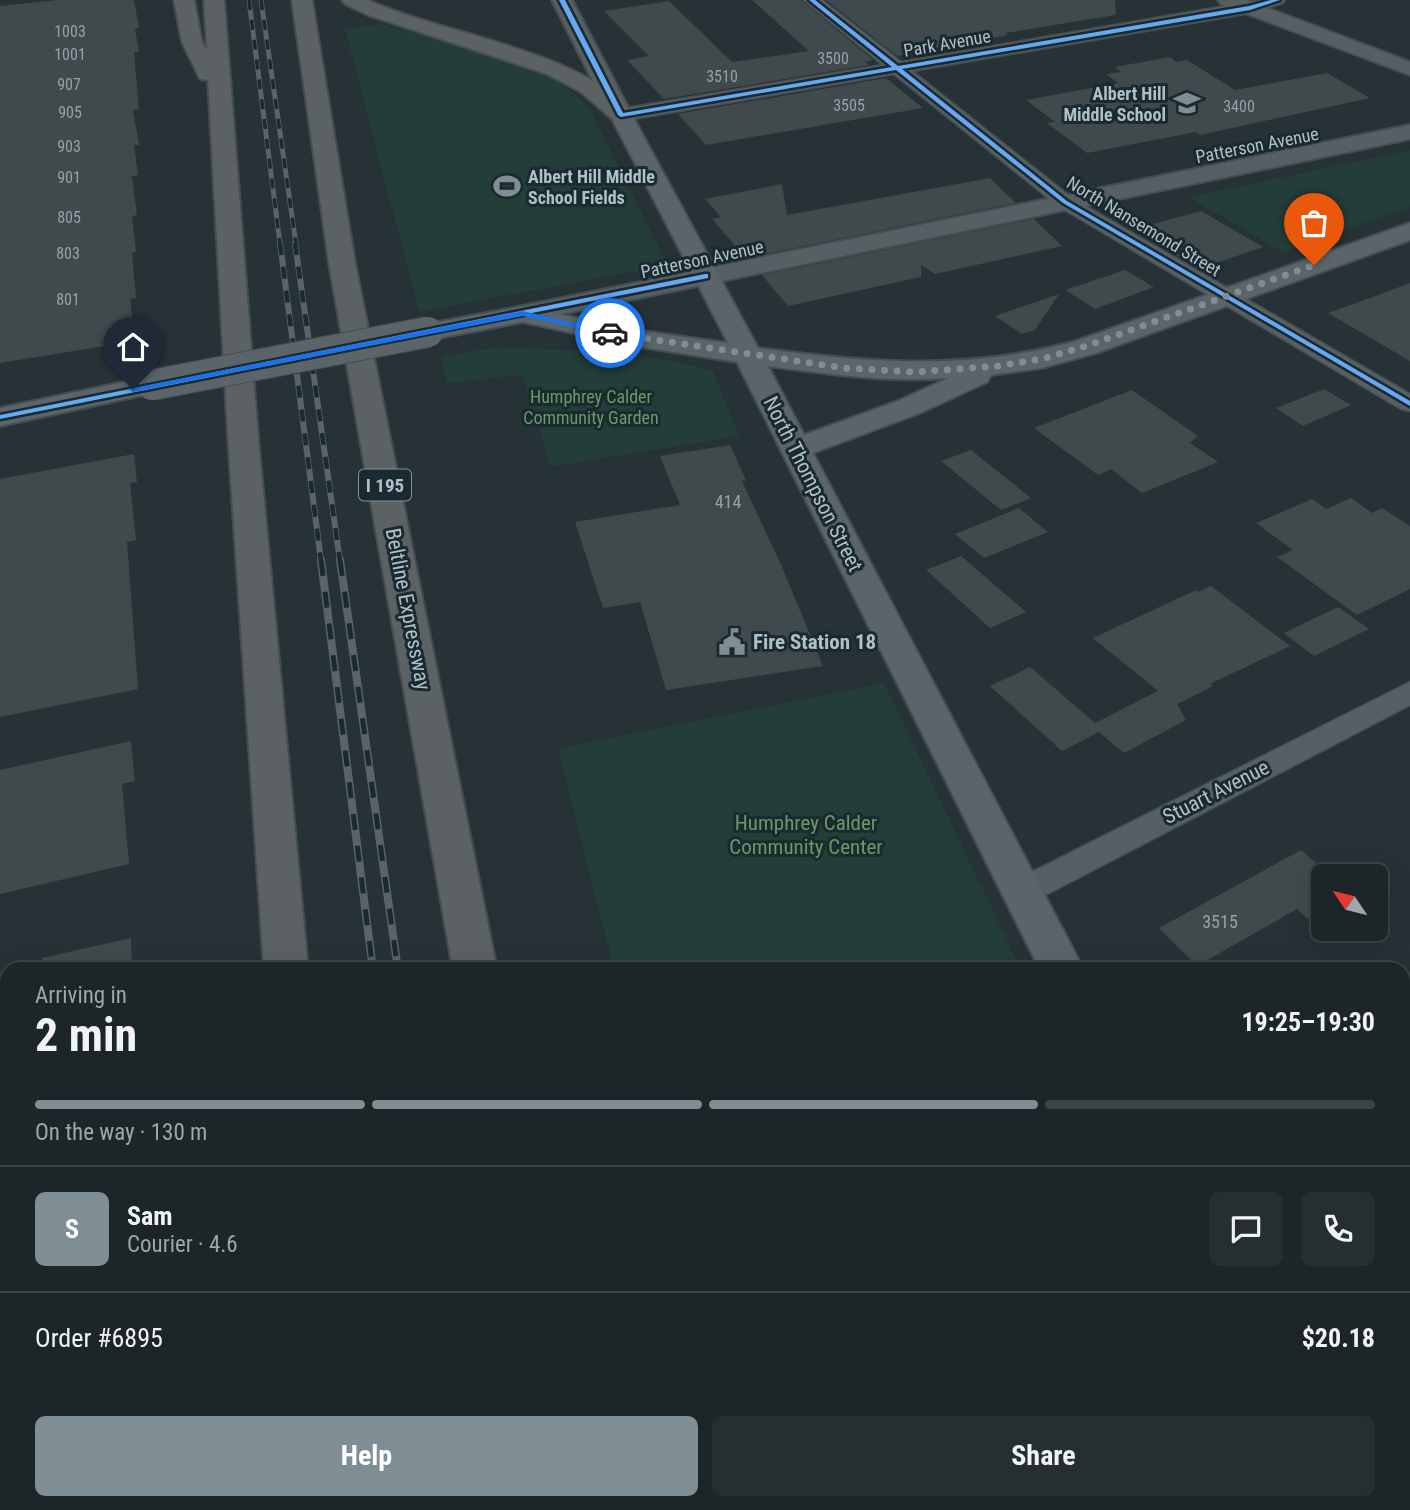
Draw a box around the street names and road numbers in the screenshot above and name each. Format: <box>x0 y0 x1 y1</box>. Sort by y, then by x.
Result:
street label: Park Avenue <box>902 25 992 61</box>
street label: Patterson Avenue <box>1194 123 1320 167</box>
street label: North Nansemond Street <box>1063 172 1225 280</box>
street label: Patterson Avenue <box>639 236 765 282</box>
street label: North Thompson Street <box>758 392 868 576</box>
road number: I 195 <box>359 470 411 500</box>
street label: Beltline Expressway <box>381 526 436 692</box>
street label: Stuart Avenue <box>1159 755 1273 829</box>

